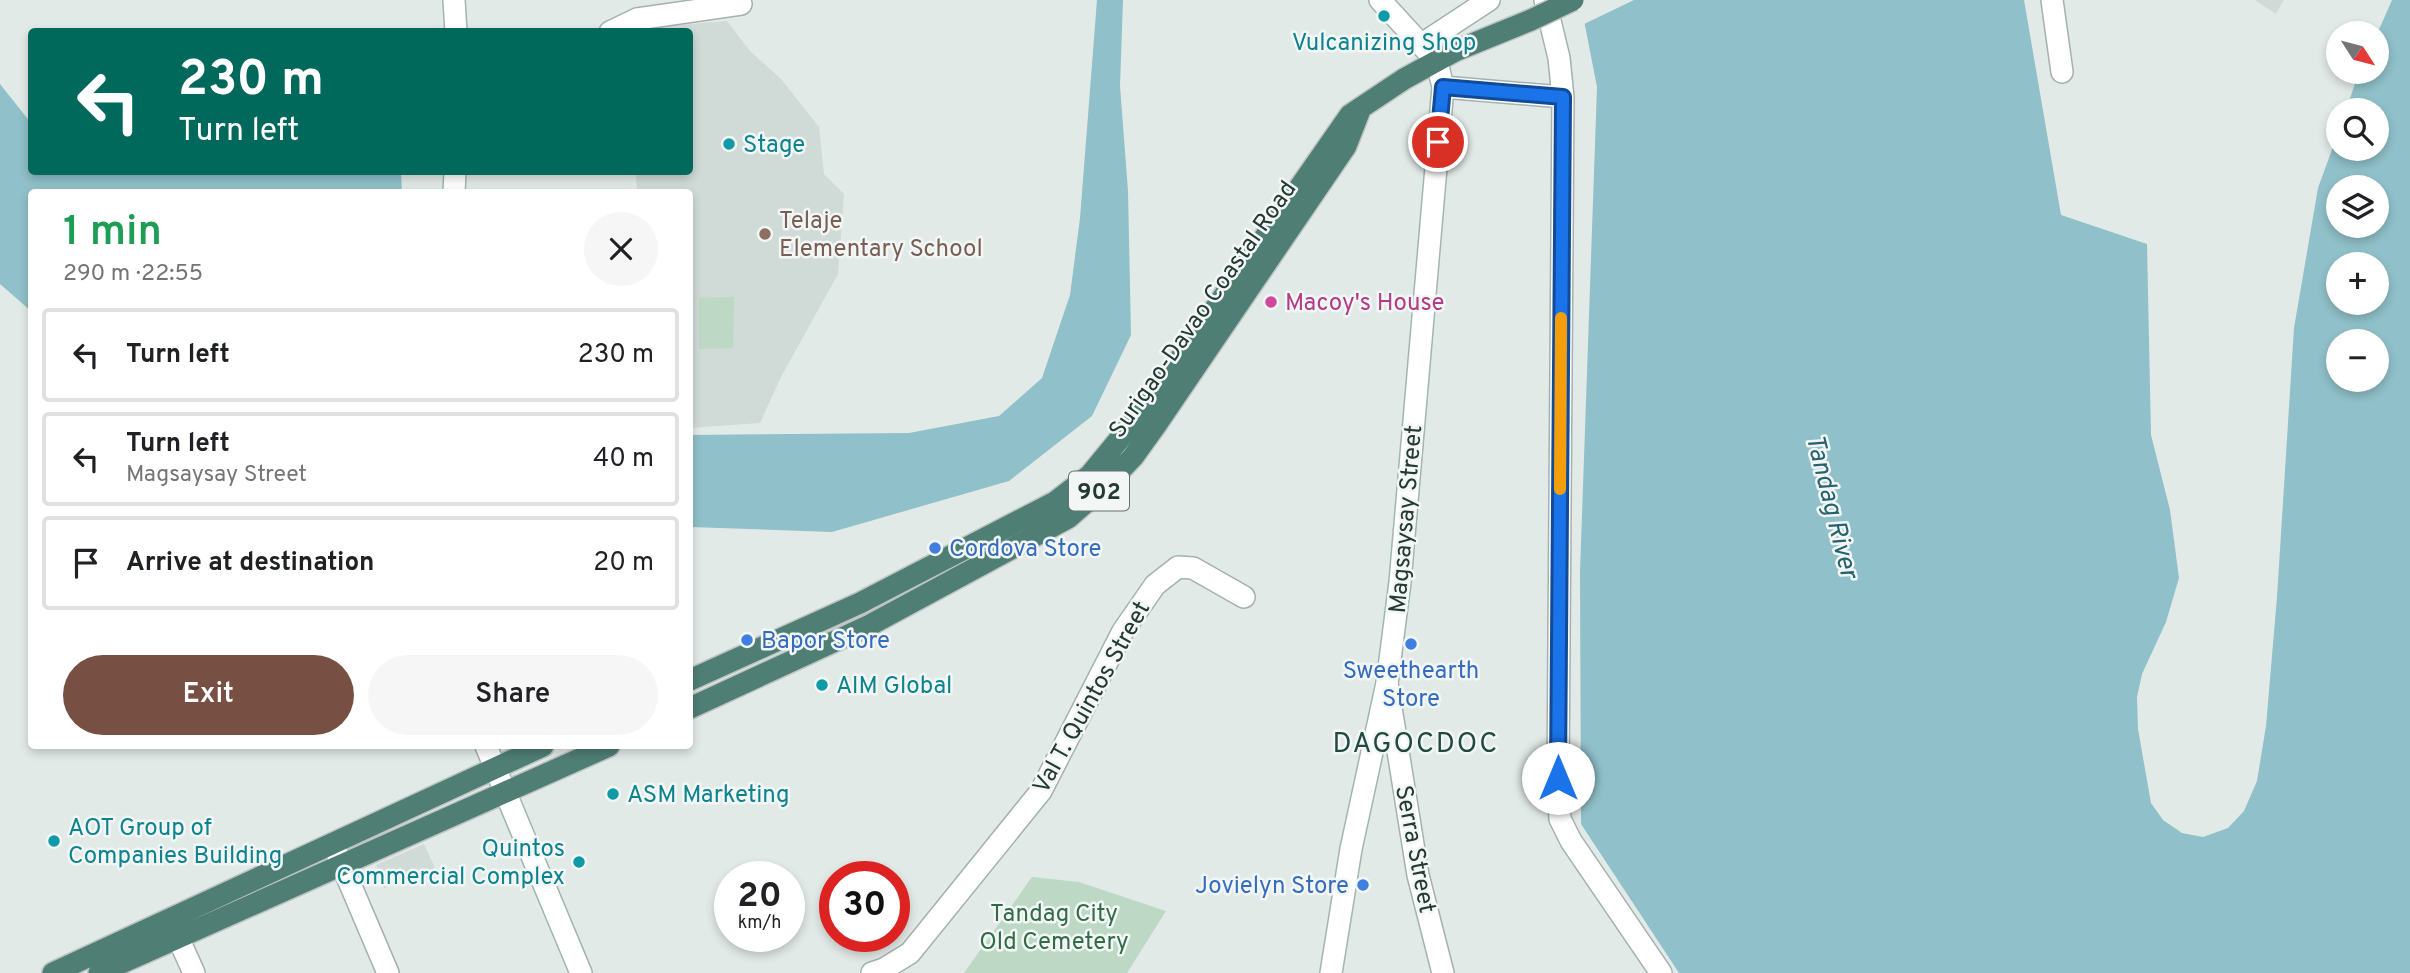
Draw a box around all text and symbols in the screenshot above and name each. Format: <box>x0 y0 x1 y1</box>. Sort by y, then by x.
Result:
marker: Vulcanizing Shop <box>1376 8 1392 24</box>
north arrow <box>2326 21 2389 84</box>
map controls <box>2326 21 2389 392</box>
place label: Vulcanizing Shop <box>1292 29 1476 59</box>
text: 230 m <box>178 51 324 113</box>
icon: left <box>63 56 154 147</box>
button: search <box>2326 98 2389 161</box>
text: Turn left <box>178 112 299 152</box>
pin <box>1408 112 1468 172</box>
icon: arrive <box>1419 123 1457 161</box>
place label: Stage <box>743 131 805 161</box>
marker: Stage <box>721 136 737 152</box>
button: layers <box>2326 175 2389 238</box>
street label: Surigao-Davao Coastal Road <box>1103 176 1304 445</box>
text: 1 min <box>63 207 162 260</box>
place label: Telaje Elementary School <box>779 207 983 265</box>
button: close <box>584 212 658 286</box>
marker: Telaje Elementary School <box>757 226 773 242</box>
button: + <box>2326 252 2389 315</box>
text: 290 m · 22:55 <box>63 260 203 289</box>
place label: Macoy's House <box>1285 289 1444 319</box>
marker: Macoy's House <box>1263 294 1279 310</box>
button: − <box>2326 329 2389 392</box>
icon: left <box>67 336 105 374</box>
text: Turn left <box>126 339 230 372</box>
text: 230 m <box>578 339 654 372</box>
street label: Magsaysay Street <box>1384 424 1430 615</box>
text: Turn left <box>126 428 230 461</box>
water label: Tandag River <box>1797 431 1865 584</box>
icon: left <box>67 440 105 478</box>
text: 40 m <box>593 443 654 476</box>
text: Magsaysay Street <box>126 461 307 490</box>
road number: 902 <box>1069 471 1129 510</box>
place label: Cordova Store <box>949 535 1101 565</box>
marker: Cordova Store <box>927 540 943 556</box>
icon: arrive <box>67 544 105 582</box>
text: Arrive at destination <box>126 547 374 580</box>
text: 20 m <box>593 547 654 580</box>
street label: Val T. Quintos Street <box>1027 596 1158 799</box>
place label: Bapor Store <box>761 627 890 657</box>
marker: Bapor Store <box>739 632 755 648</box>
marker: Sweethearth Store <box>1403 636 1419 652</box>
button: Exit <box>63 655 354 735</box>
button: Share <box>368 655 658 735</box>
place label: Sweethearth Store <box>1343 657 1479 715</box>
place label: AIM Global <box>836 672 952 702</box>
marker: AIM Global <box>814 677 830 693</box>
district label: DAGOCDOC <box>1333 727 1499 763</box>
position arrow <box>1521 741 1595 815</box>
place label: ASM Marketing <box>627 781 790 811</box>
street label: Serra Street <box>1387 783 1441 916</box>
marker: ASM Marketing <box>605 786 621 802</box>
place label: AOT Group of Companies Building <box>68 814 282 872</box>
marker: AOT Group of Companies Building <box>46 833 62 849</box>
place label: Quintos Commercial Complex <box>336 835 565 893</box>
marker: Quintos Commercial Complex <box>571 854 587 870</box>
speed limit sign: 30 <box>819 861 910 952</box>
place label: Jovielyn Store <box>1195 872 1349 902</box>
text: 20 <box>737 875 782 919</box>
marker: Jovielyn Store <box>1355 877 1371 893</box>
park label: Tandag City Old Cemetery <box>979 900 1129 958</box>
text: km/h <box>738 912 781 935</box>

